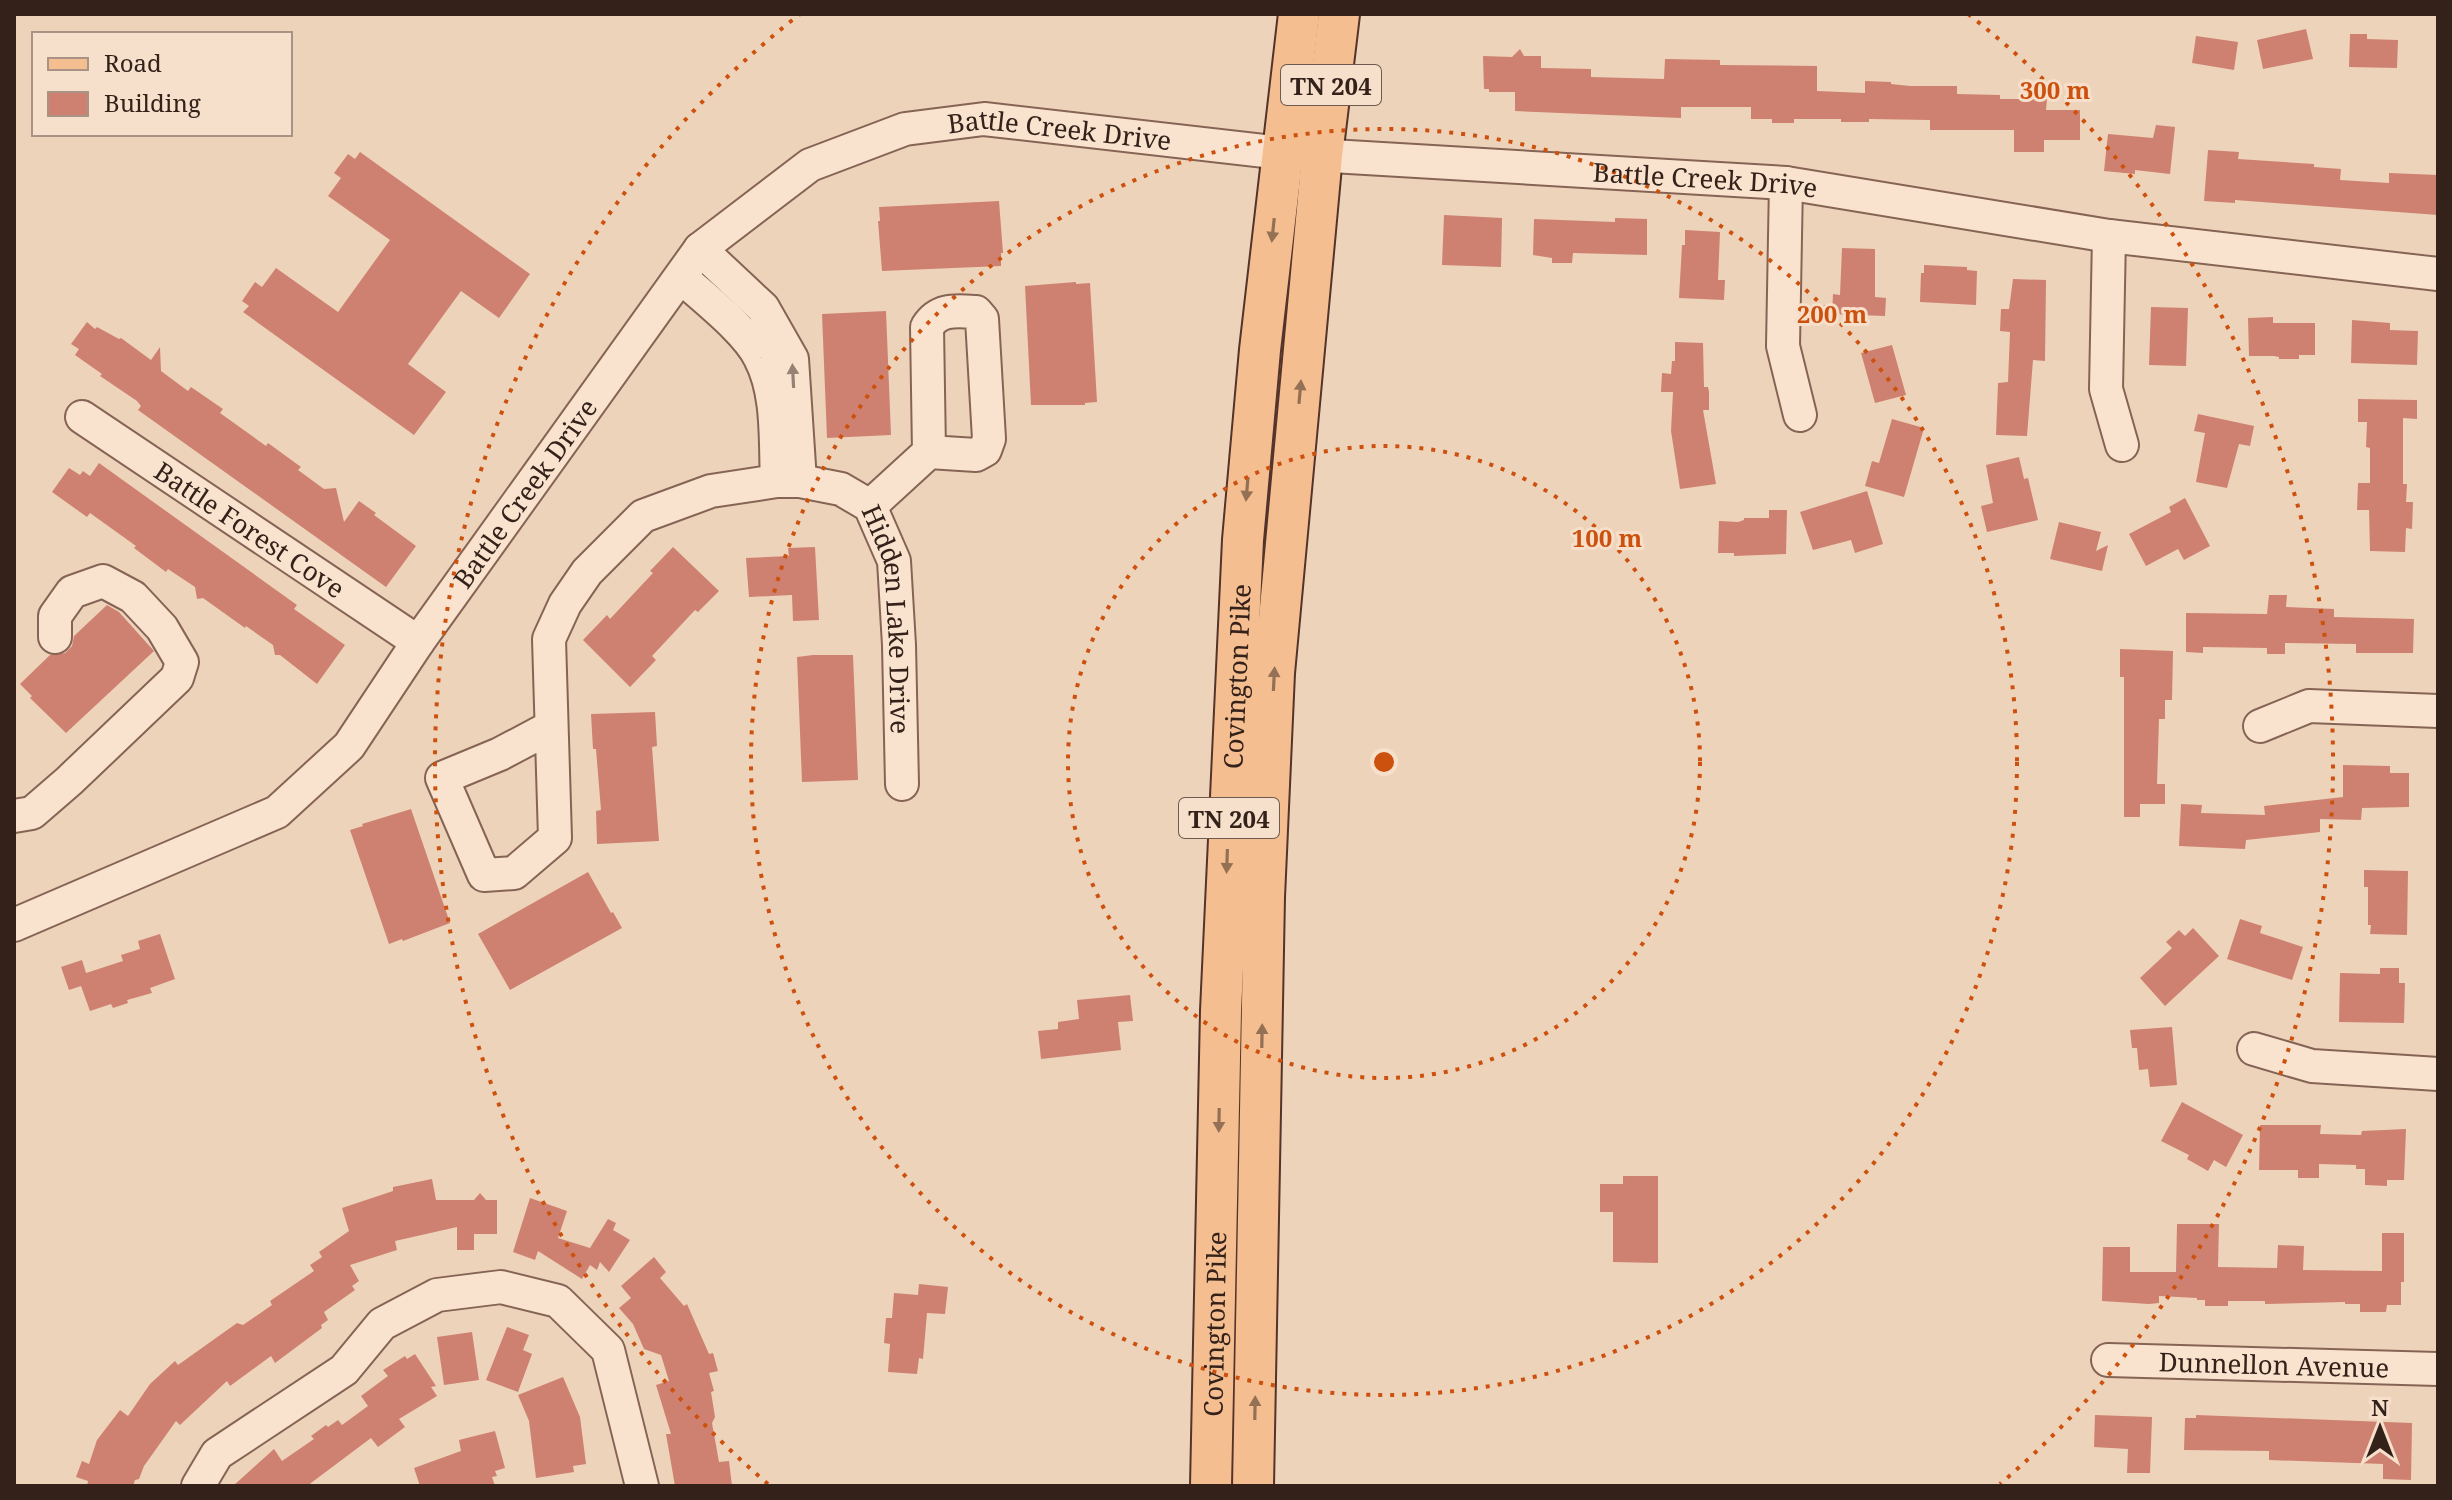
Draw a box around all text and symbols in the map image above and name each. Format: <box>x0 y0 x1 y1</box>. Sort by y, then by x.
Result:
legend <box>32 32 292 136</box>
text: Road <box>104 46 162 79</box>
road number: TN 204 <box>1281 65 1381 105</box>
text: 300 m <box>2020 73 2091 106</box>
text: Building <box>104 86 201 119</box>
street label: Battle Creek Drive <box>945 101 1173 158</box>
street label: Battle Creek Drive <box>1592 154 1820 206</box>
one-way arrow <box>1266 218 1279 243</box>
text: 200 m <box>1797 297 1868 330</box>
one-way arrow <box>786 363 799 388</box>
one-way arrow <box>1293 379 1306 404</box>
street label: Battle Creek Drive <box>445 391 605 595</box>
street label: Battle Forest Cove <box>148 453 352 606</box>
one-way arrow <box>1240 477 1253 502</box>
street label: Hidden Lake Drive <box>854 499 919 734</box>
text: 100 m <box>1572 521 1643 554</box>
street label: Covington Pike <box>1214 583 1259 770</box>
one-way arrow <box>1267 666 1280 691</box>
centre of rings <box>1370 748 1398 776</box>
road number: TN 204 <box>1179 798 1279 838</box>
one-way arrow <box>1220 849 1233 874</box>
one-way arrow <box>1256 1023 1268 1048</box>
one-way arrow <box>1213 1108 1225 1133</box>
street label: Covington Pike <box>1194 1231 1234 1417</box>
street label: Dunnellon Avenue <box>2158 1343 2390 1386</box>
north arrow <box>2340 1388 2420 1468</box>
text: N <box>2371 1392 2389 1422</box>
one-way arrow <box>1249 1395 1261 1420</box>

